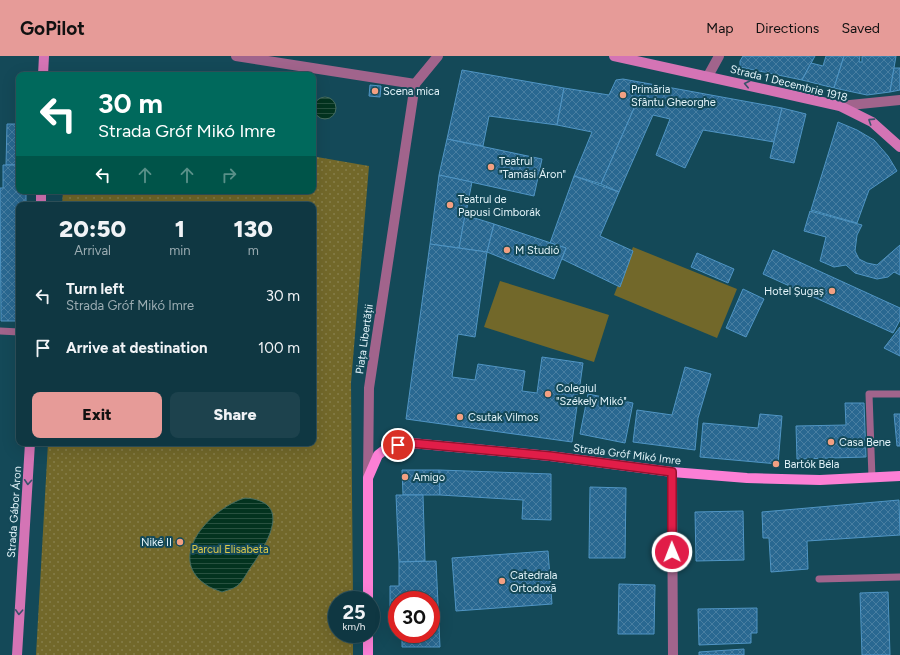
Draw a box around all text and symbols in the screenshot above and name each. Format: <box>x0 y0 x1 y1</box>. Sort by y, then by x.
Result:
text: GoPilot <box>20 17 85 40</box>
text: Map <box>706 20 734 37</box>
text: Directions <box>756 20 819 37</box>
text: Saved <box>841 20 880 37</box>
street label: Strada 1 Decembrie 1918 <box>729 63 849 104</box>
one-way arrow <box>744 81 750 89</box>
place label: Primăria Sfântu Gheorghe <box>631 83 716 109</box>
place label: Scena mica <box>383 85 440 98</box>
text: 30 m <box>98 86 163 120</box>
marker: Scena mica <box>370 86 380 96</box>
icon: left <box>32 88 84 140</box>
marker: Primăria Sfântu Gheorghe <box>618 90 628 100</box>
one-way arrow <box>868 119 875 126</box>
text: Strada Gróf Mikó Imre <box>98 120 276 142</box>
place label: Teatrul "Tamási Áron" <box>499 155 566 181</box>
marker: Teatrul "Tamási Áron" <box>486 162 496 172</box>
icon: left <box>92 164 114 186</box>
icon: ahead <box>134 164 156 186</box>
icon: ahead <box>176 164 198 186</box>
icon: right <box>218 164 240 186</box>
place label: Teatrul de Papusi Cimborák <box>458 193 541 219</box>
marker: Teatrul de Papusi Cimborák <box>445 200 455 210</box>
text: 20:50 <box>59 214 126 243</box>
text: 1 <box>175 214 185 243</box>
text: 130 <box>234 214 273 243</box>
text: Arrival <box>74 243 111 258</box>
text: min <box>169 243 191 258</box>
text: m <box>248 243 259 258</box>
place label: M Studió <box>515 244 559 257</box>
marker: M Studió <box>502 245 512 255</box>
text: Turn left <box>66 280 124 298</box>
icon: left <box>32 285 54 307</box>
place label: Hotel Șugaș <box>764 285 824 298</box>
marker: Hotel Șugaș <box>827 286 837 296</box>
text: 30 m <box>266 287 300 305</box>
text: Strada Gróf Mikó Imre <box>66 298 194 313</box>
street label: Piața Libertății <box>353 303 376 375</box>
icon: arrive <box>32 337 54 359</box>
text: Arrive at destination <box>66 339 207 357</box>
text: 100 m <box>258 339 300 357</box>
place label: Colegiul "Székely Mikó" <box>556 382 627 408</box>
marker: Colegiul "Székely Mikó" <box>543 389 553 399</box>
button: Exit <box>32 392 162 438</box>
button: Share <box>170 392 300 438</box>
place label: Csutak Vilmos <box>468 411 538 424</box>
marker: Csutak Vilmos <box>455 412 465 422</box>
pin <box>381 428 415 462</box>
icon: arrive <box>387 434 409 456</box>
place label: Casa Bene <box>839 436 891 449</box>
marker: Casa Bene <box>826 437 836 447</box>
street label: Strada Gróf Mikó Imre <box>572 441 682 468</box>
place label: Bartók Béla <box>784 458 839 471</box>
marker: Bartók Béla <box>771 459 781 469</box>
street label: Strada Gábor Áron <box>5 466 24 558</box>
place label: Amigo <box>413 471 445 484</box>
marker: Amigo <box>400 472 410 482</box>
one-way arrow <box>23 479 32 485</box>
position arrow <box>651 531 693 573</box>
place label: Niké II <box>141 536 172 549</box>
marker: Niké II <box>175 537 185 547</box>
park label: Parcul Elisabeta <box>191 543 269 556</box>
place label: Catedrala Ortodoxă <box>510 569 557 595</box>
marker: Catedrala Ortodoxă <box>497 576 507 586</box>
speed limit sign: 30 <box>388 591 440 643</box>
text: 25 <box>342 600 366 624</box>
one-way arrow <box>15 609 24 615</box>
text: km/h <box>343 620 365 633</box>

